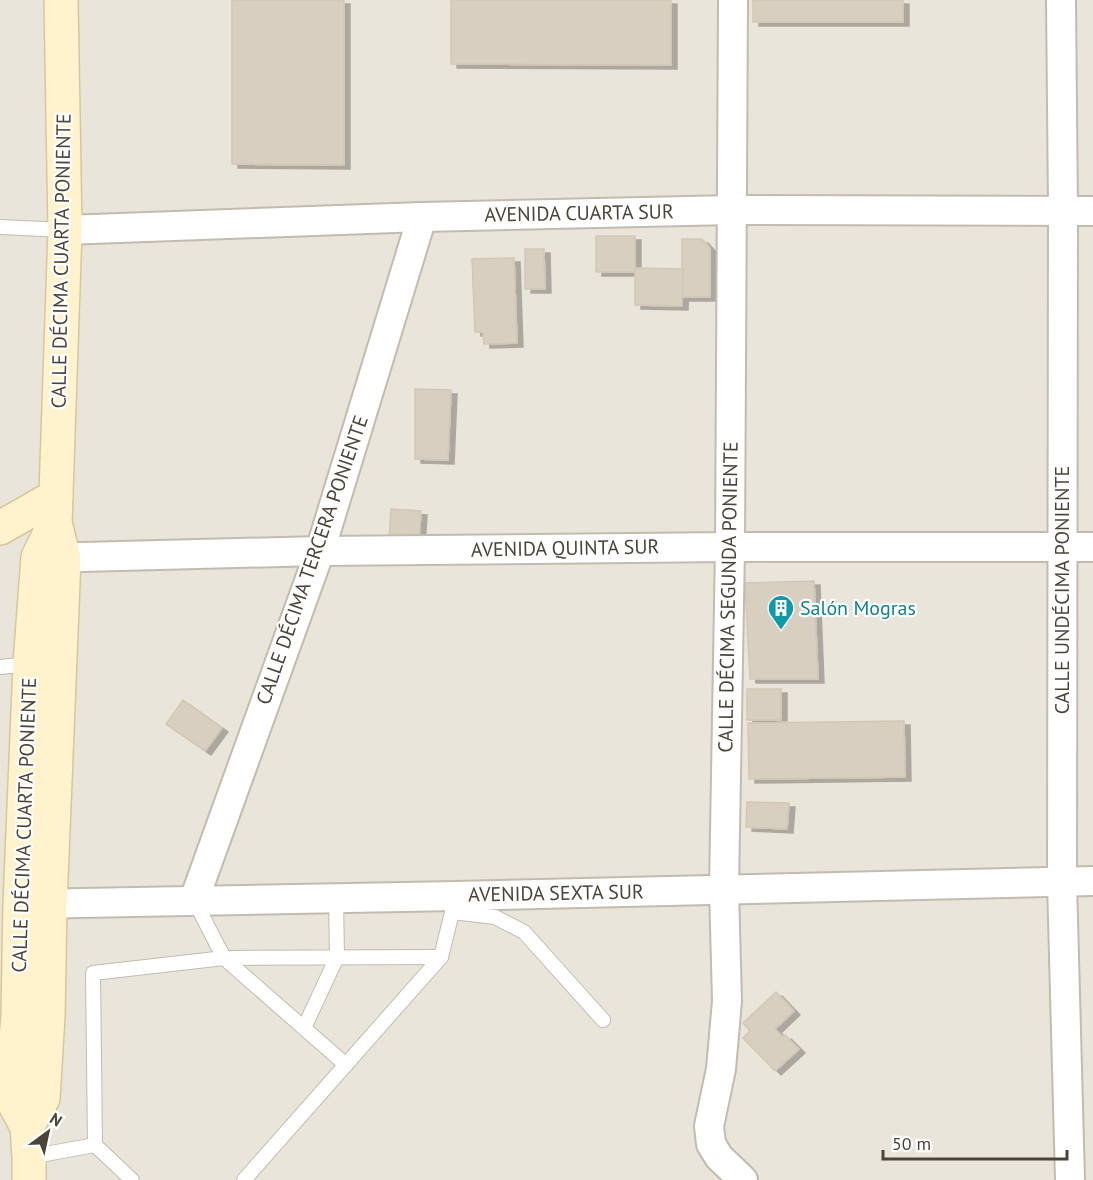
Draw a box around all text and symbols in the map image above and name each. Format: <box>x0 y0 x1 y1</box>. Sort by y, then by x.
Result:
street label: CALLE DÉCIMA CUARTA PONIENTE <box>45 113 77 409</box>
street label: AVENIDA CUARTA SUR <box>484 198 674 228</box>
street label: CALLE DÉCIMA TERCERA PONIENTE <box>250 412 374 708</box>
street label: CALLE DÉCIMA SEGUNDA PONIENTE <box>712 441 744 753</box>
street label: CALLE UNDÉCIMA PONIENTE <box>1049 466 1075 714</box>
street label: AVENIDA QUINTA SUR <box>471 533 660 563</box>
building icon: Salón Mogras <box>766 593 796 631</box>
place label: Salón Mogras <box>800 595 916 621</box>
street label: CALLE DÉCIMA CUARTA PONIENTE <box>6 677 42 973</box>
street label: AVENIDA SEXTA SUR <box>468 878 644 908</box>
north arrow <box>18 1102 78 1162</box>
text: N <box>46 1108 66 1131</box>
scale bar <box>883 1123 1068 1161</box>
text: 50 m <box>892 1132 931 1155</box>

